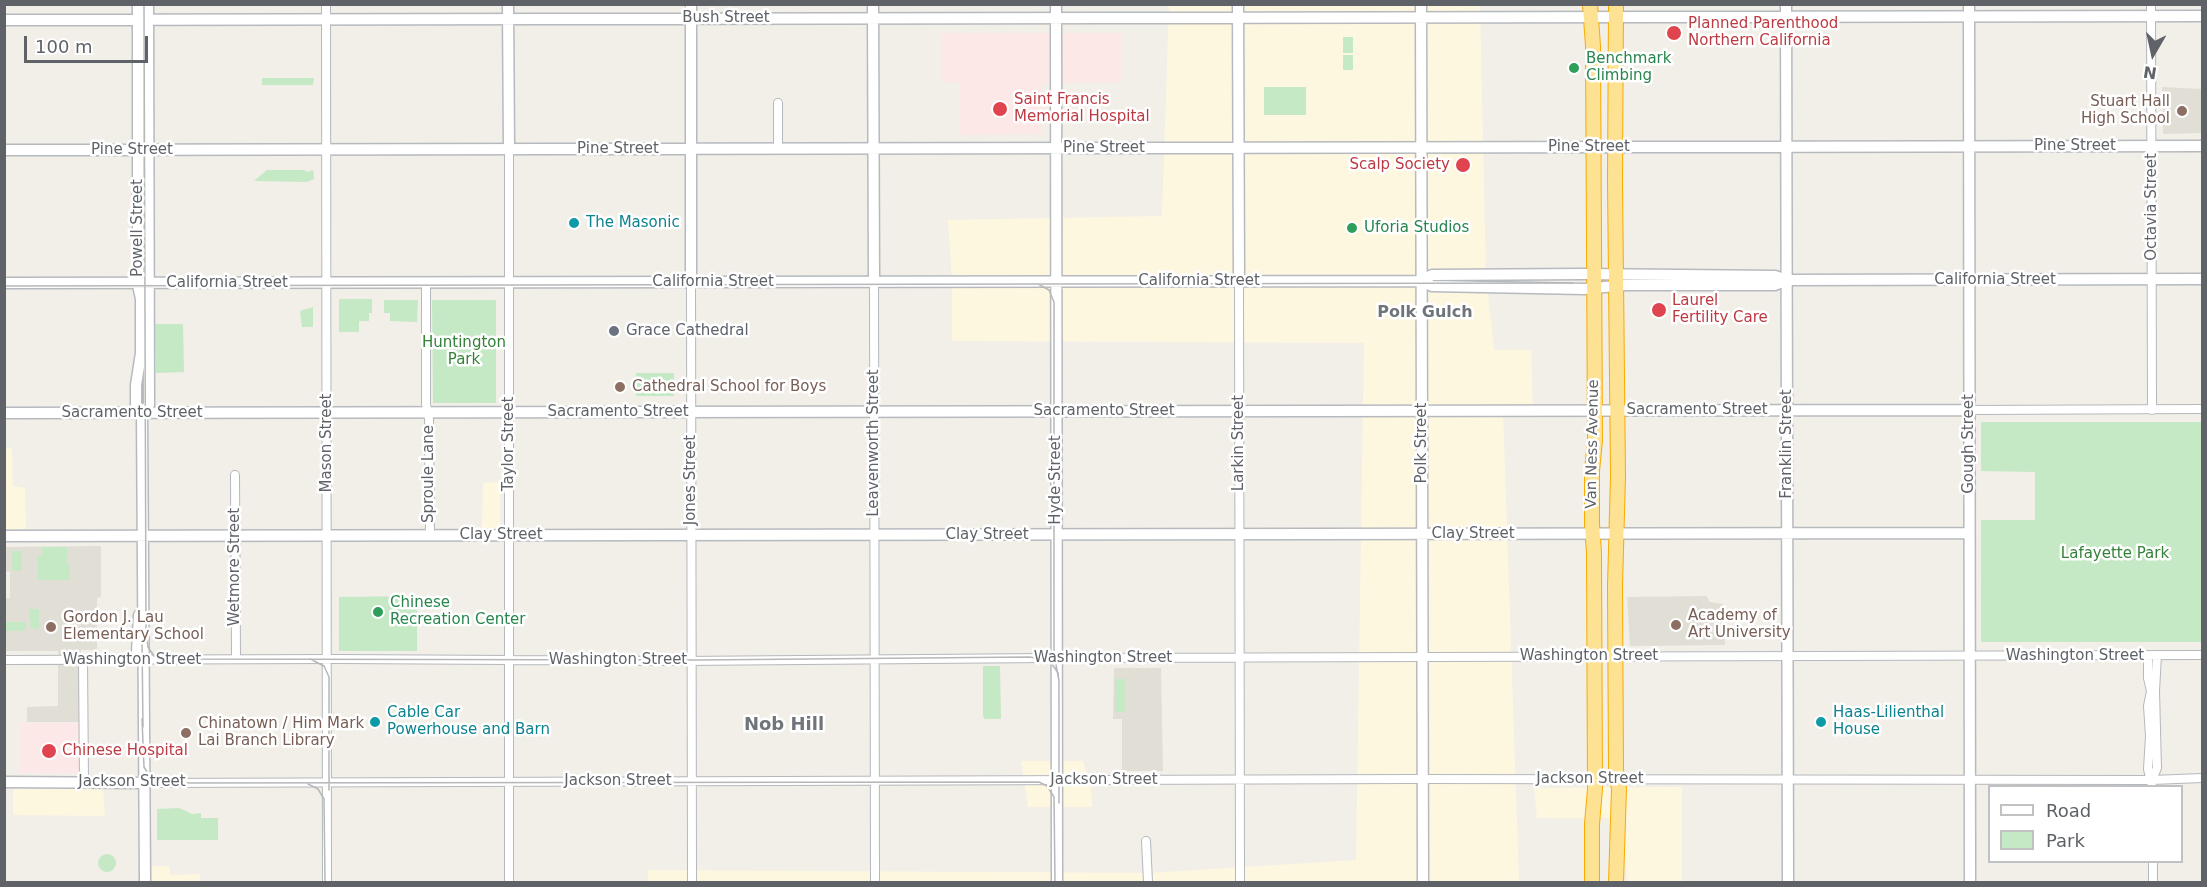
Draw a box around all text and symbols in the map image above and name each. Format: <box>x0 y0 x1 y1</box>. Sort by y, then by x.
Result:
street label: Bush Street <box>682 9 770 27</box>
place label: Planned Parenthood Northern California <box>1688 15 1838 50</box>
scale bar <box>27 24 152 62</box>
marker: Planned Parenthood Northern California <box>1665 24 1683 42</box>
north arrow <box>2123 24 2183 84</box>
text: 100 m <box>35 36 93 57</box>
place label: Benchmark Climbing <box>1586 50 1671 85</box>
marker: Benchmark Climbing <box>1567 61 1581 75</box>
text: N <box>2142 62 2158 83</box>
place label: Saint Francis Memorial Hospital <box>1014 91 1150 126</box>
place label: Stuart Hall High School <box>2081 93 2170 128</box>
marker: Saint Francis Memorial Hospital <box>991 100 1009 118</box>
marker: Stuart Hall High School <box>2175 104 2189 118</box>
street label: Pine Street <box>2034 137 2116 155</box>
street label: Pine Street <box>1548 138 1630 156</box>
street label: Pine Street <box>1063 139 1145 157</box>
street label: Pine Street <box>577 140 659 158</box>
street label: Pine Street <box>91 141 173 159</box>
street label: Octavia Street <box>2143 153 2161 261</box>
place label: Scalp Society <box>1349 156 1450 174</box>
marker: Scalp Society <box>1454 156 1472 174</box>
street label: Powell Street <box>129 179 147 277</box>
place label: The Masonic <box>586 214 680 232</box>
marker: The Masonic <box>567 216 581 230</box>
place label: Uforia Studios <box>1364 219 1469 237</box>
marker: Uforia Studios <box>1345 221 1359 235</box>
street label: California Street <box>1934 271 2056 289</box>
street label: California Street <box>1138 272 1260 290</box>
street label: California Street <box>652 273 774 291</box>
street label: California Street <box>166 274 288 292</box>
place label: Laurel Fertility Care <box>1672 292 1768 327</box>
marker: Laurel Fertility Care <box>1650 301 1668 319</box>
district label: Polk Gulch <box>1377 303 1473 323</box>
place label: Grace Cathedral <box>626 322 749 340</box>
marker: Grace Cathedral <box>607 324 621 338</box>
park label: Huntington Park <box>422 334 506 369</box>
street label: Leavenworth Street <box>865 369 883 517</box>
place label: Cathedral School for Boys <box>632 378 826 396</box>
street label: Van Ness Avenue <box>1583 379 1603 509</box>
marker: Cathedral School for Boys <box>613 380 627 394</box>
street label: Franklin Street <box>1778 389 1796 499</box>
street label: Mason Street <box>318 394 336 492</box>
street label: Gough Street <box>1960 394 1978 494</box>
street label: Larkin Street <box>1230 395 1248 491</box>
street label: Taylor Street <box>500 397 518 491</box>
street label: Sacramento Street <box>1626 401 1768 419</box>
street label: Sacramento Street <box>1033 402 1175 420</box>
street label: Sacramento Street <box>547 403 689 421</box>
street label: Polk Street <box>1413 403 1431 483</box>
street label: Sacramento Street <box>61 404 203 422</box>
street label: Sproule Lane <box>420 425 438 523</box>
street label: Jones Street <box>682 435 700 525</box>
street label: Hyde Street <box>1047 435 1065 525</box>
street label: Wetmore Street <box>226 508 244 626</box>
street label: Clay Street <box>1431 525 1515 543</box>
street label: Clay Street <box>459 526 543 544</box>
street label: Clay Street <box>945 526 1029 544</box>
park label: Lafayette Park <box>2061 545 2169 563</box>
place label: Chinese Recreation Center <box>390 594 525 629</box>
marker: Chinese Recreation Center <box>371 605 385 619</box>
place label: Academy of Art University <box>1688 607 1791 642</box>
place label: Gordon J. Lau Elementary School <box>63 609 204 644</box>
marker: Academy of Art University <box>1669 618 1683 632</box>
marker: Gordon J. Lau Elementary School <box>44 620 58 634</box>
street label: Washington Street <box>1520 647 1658 665</box>
street label: Washington Street <box>2006 647 2144 665</box>
street label: Washington Street <box>1034 649 1172 667</box>
street label: Washington Street <box>63 651 201 669</box>
street label: Washington Street <box>549 651 687 669</box>
place label: Cable Car Powerhouse and Barn <box>387 704 550 739</box>
place label: Haas-Lilienthal House <box>1833 704 1944 739</box>
district label: Nob Hill <box>744 714 824 736</box>
place label: Chinatown / Him Mark Lai Branch Library <box>198 715 364 750</box>
marker: Cable Car Powerhouse and Barn <box>368 715 382 729</box>
marker: Haas-Lilienthal House <box>1814 715 1828 729</box>
marker: Chinatown / Him Mark Lai Branch Library <box>179 726 193 740</box>
marker: Chinese Hospital <box>40 742 58 760</box>
place label: Chinese Hospital <box>62 742 188 760</box>
street label: Jackson Street <box>1536 770 1644 788</box>
street label: Jackson Street <box>1050 771 1158 789</box>
street label: Jackson Street <box>564 772 672 790</box>
street label: Jackson Street <box>78 773 186 791</box>
legend <box>1988 785 2183 863</box>
text: Road <box>2046 800 2091 821</box>
text: Park <box>2046 830 2085 851</box>

